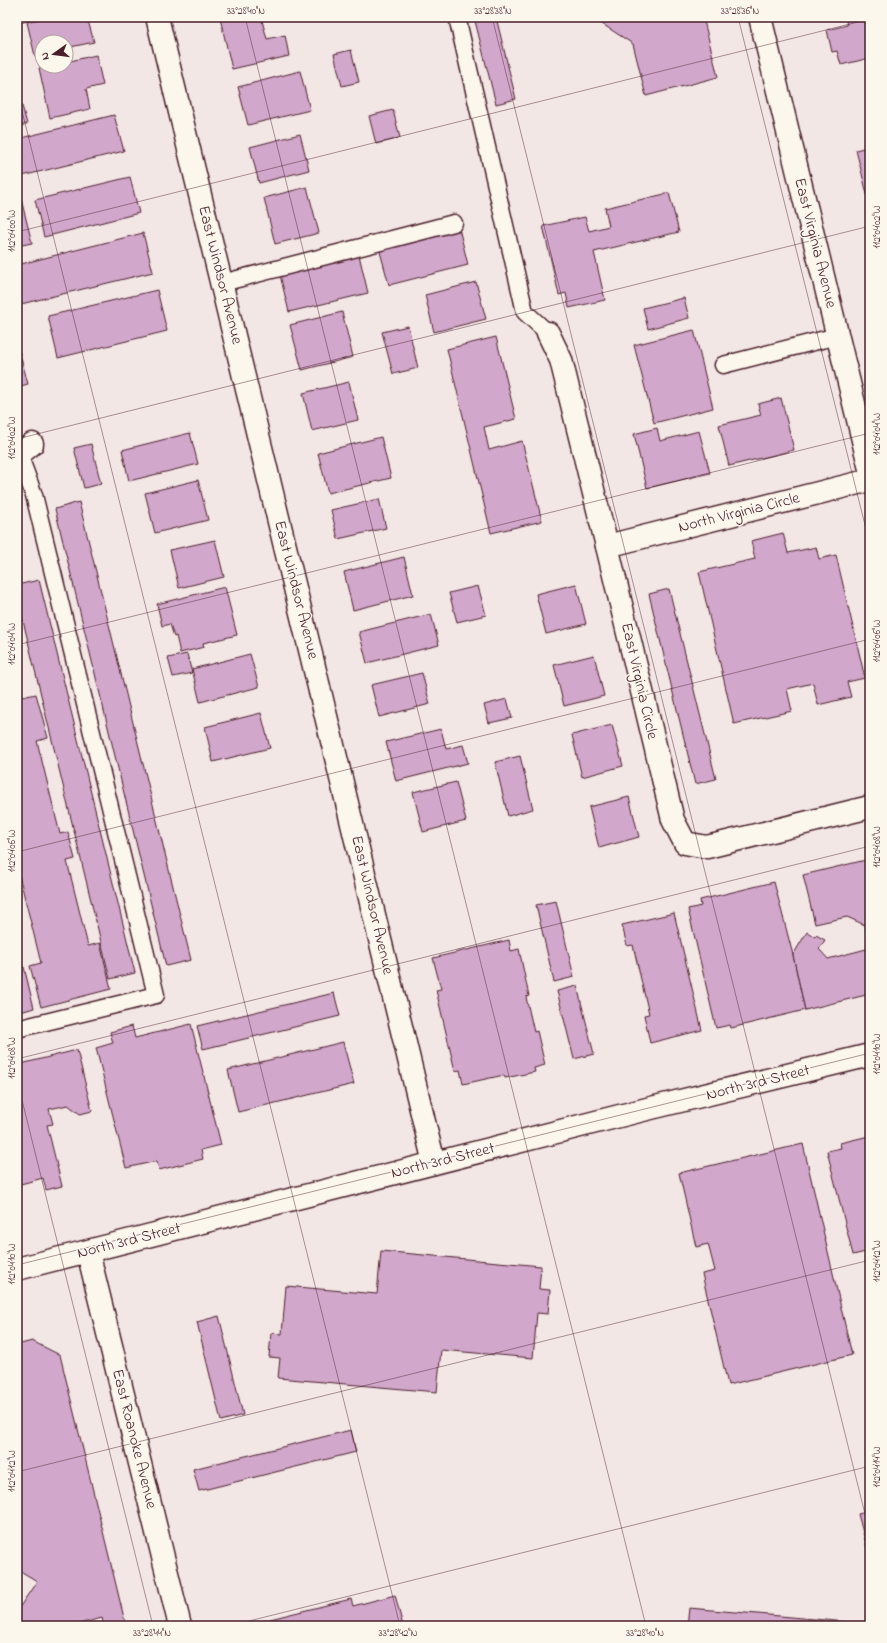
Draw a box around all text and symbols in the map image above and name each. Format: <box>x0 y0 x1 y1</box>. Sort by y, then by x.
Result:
text: 33°28'40"N <box>227 4 265 19</box>
text: 33°28'38"N <box>474 4 512 19</box>
text: 33°28'36"N <box>721 4 759 19</box>
north arrow <box>34 34 74 74</box>
text: N <box>37 51 54 62</box>
street label: East Virginia Avenue <box>787 175 843 311</box>
street label: East Windsor Avenue <box>191 203 249 348</box>
text: 112°04'02"W <box>870 205 885 248</box>
text: 112°04'00"W <box>5 210 20 252</box>
text: 112°04'04"W <box>870 413 885 455</box>
text: 112°04'02"W <box>5 416 20 459</box>
street label: North Virginia Circle <box>676 486 803 540</box>
street label: East Windsor Avenue <box>267 518 325 663</box>
street label: East Virginia Circle <box>614 620 664 743</box>
text: 112°04'06"W <box>870 620 885 662</box>
text: 112°04'04"W <box>5 623 20 665</box>
text: 112°04'08"W <box>870 826 885 868</box>
text: 112°04'06"W <box>5 830 20 872</box>
street label: East Windsor Avenue <box>344 833 400 978</box>
text: 112°04'10"W <box>870 1033 885 1075</box>
text: 112°04'08"W <box>5 1037 20 1079</box>
street label: North 3rd Street <box>704 1058 813 1107</box>
street label: North 3rd Street <box>389 1136 498 1185</box>
street label: North 3rd Street <box>75 1216 184 1265</box>
text: 112°04'12"W <box>870 1240 885 1282</box>
text: 112°04'10"W <box>5 1243 20 1285</box>
street label: East Roanoke Avenue <box>105 1367 163 1512</box>
text: 112°04'14"W <box>870 1446 885 1487</box>
text: 112°04'12"W <box>5 1450 20 1492</box>
text: 33°28'44"N <box>133 1626 171 1641</box>
text: 33°28'42"N <box>379 1626 418 1641</box>
text: 33°28'40"N <box>626 1626 664 1641</box>

